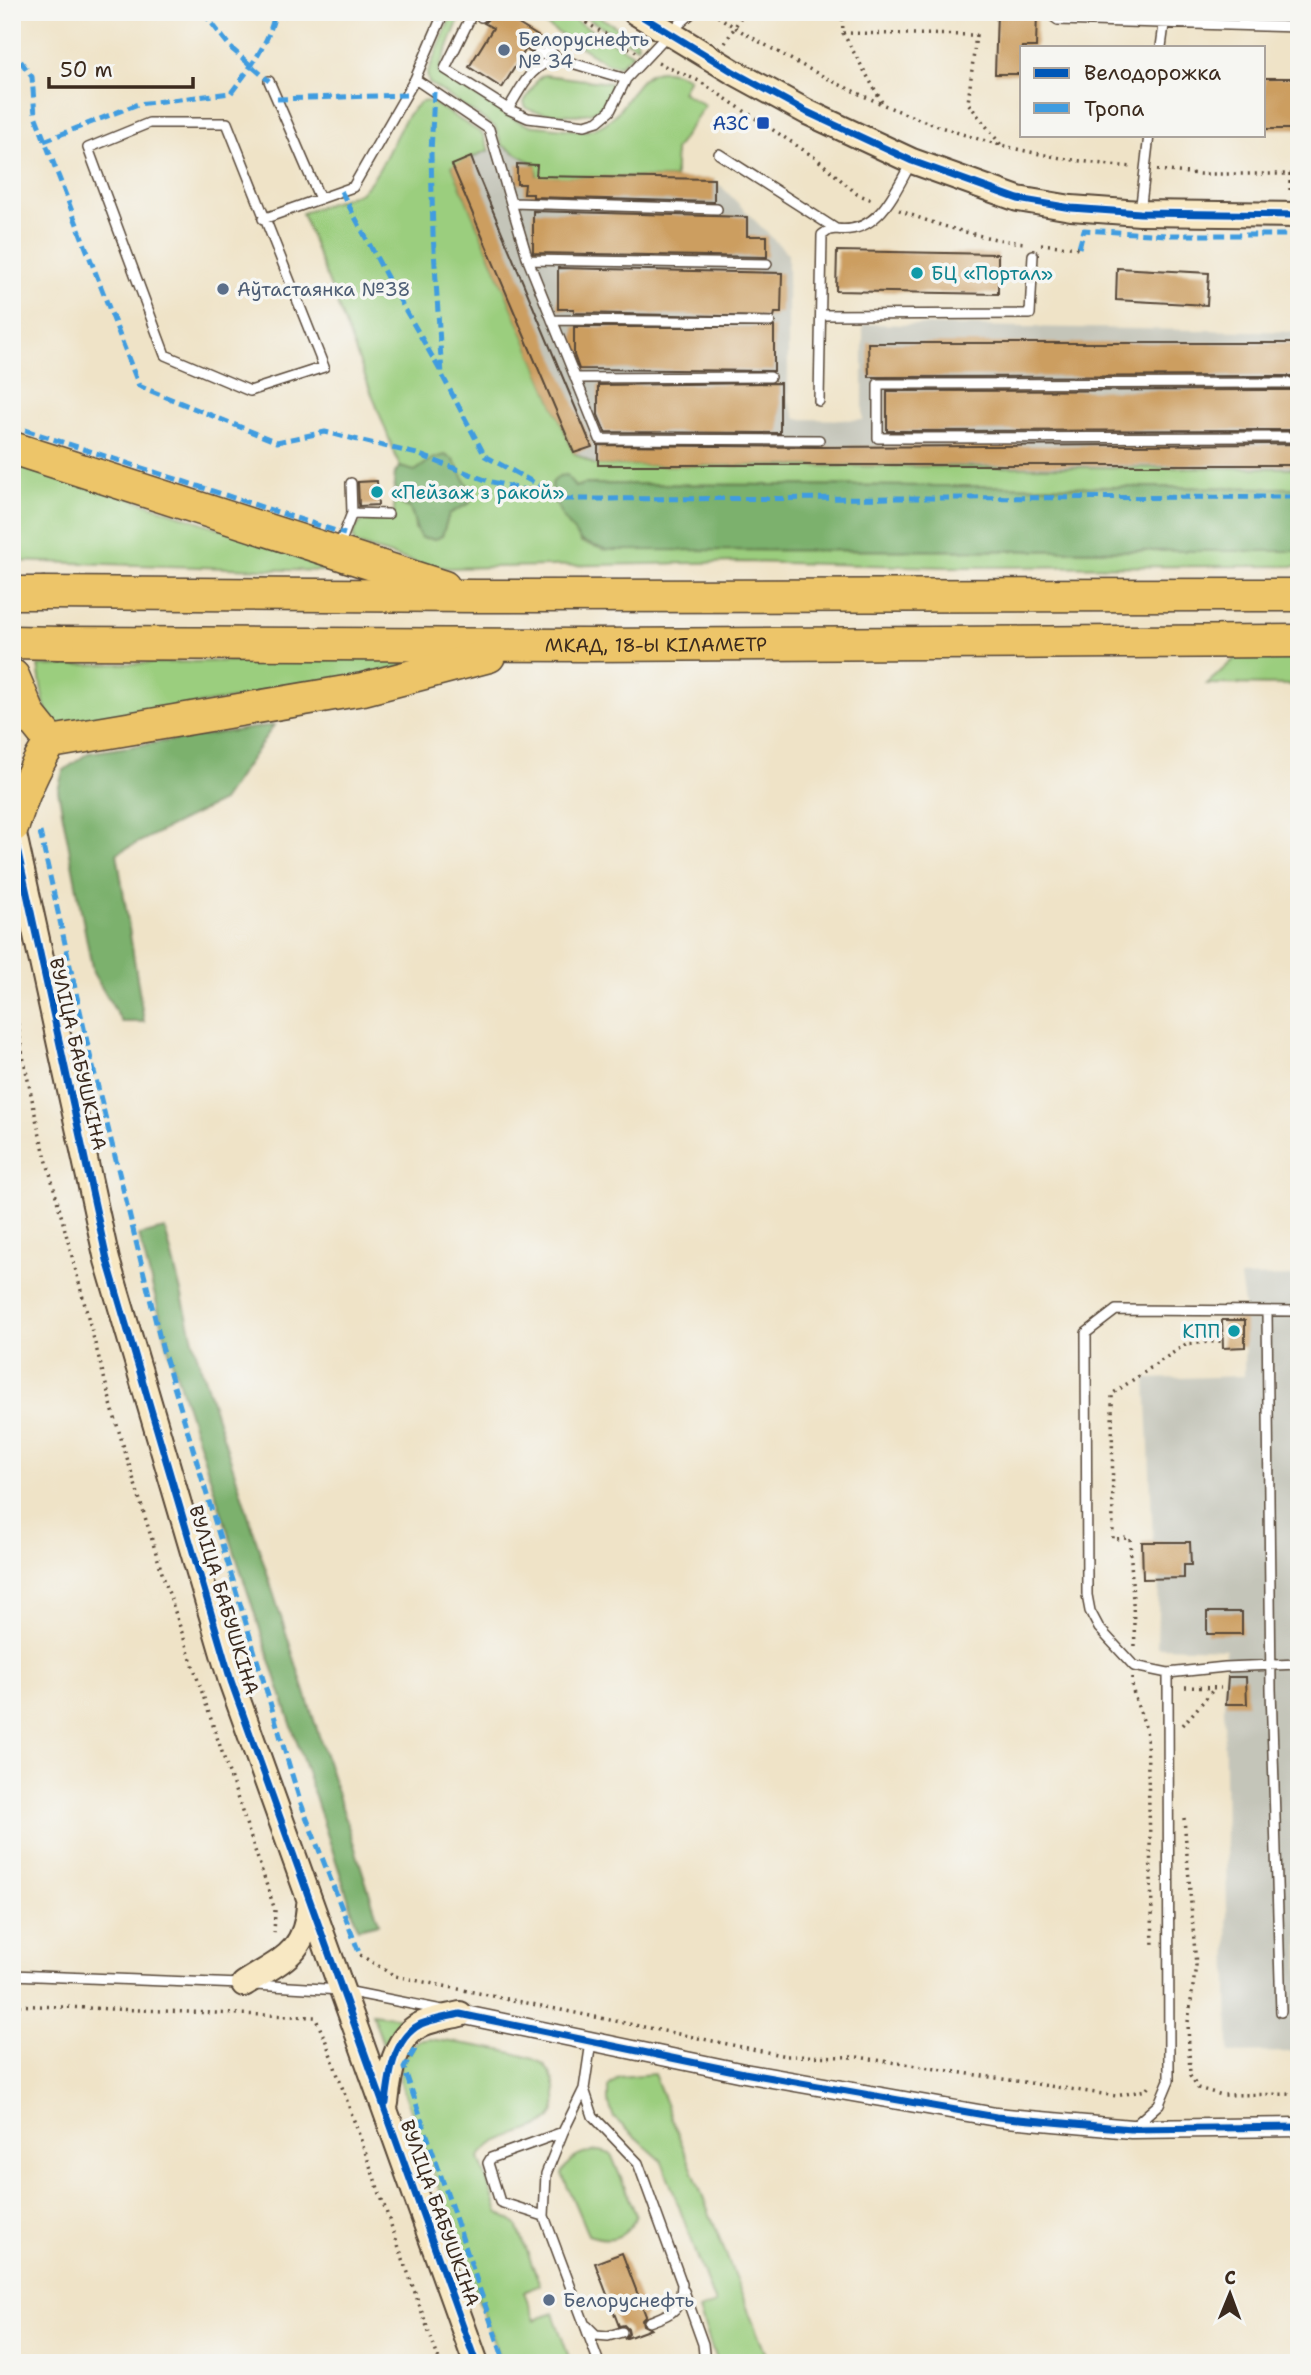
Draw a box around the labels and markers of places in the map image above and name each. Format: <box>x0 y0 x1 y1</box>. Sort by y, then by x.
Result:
place label: Белоруснефть № 34 <box>518 27 649 74</box>
marker: Белоруснефть № 34 <box>496 42 512 58</box>
place label: АЗС <box>713 111 749 136</box>
marker: АЗС <box>755 115 771 131</box>
place label: БЦ «Портал» <box>931 261 1053 286</box>
marker: БЦ «Портал» <box>909 265 925 281</box>
place label: Аўтастаянка №38 <box>237 277 411 302</box>
marker: Аўтастаянка №38 <box>215 281 231 297</box>
place label: «Пейзаж з ракой» <box>391 480 564 505</box>
marker: «Пейзаж з ракой» <box>369 484 385 500</box>
place label: КПП <box>1182 1319 1220 1344</box>
marker: КПП <box>1226 1323 1242 1339</box>
place label: Белоруснефть <box>563 2288 694 2313</box>
marker: Белоруснефть <box>541 2292 557 2308</box>

